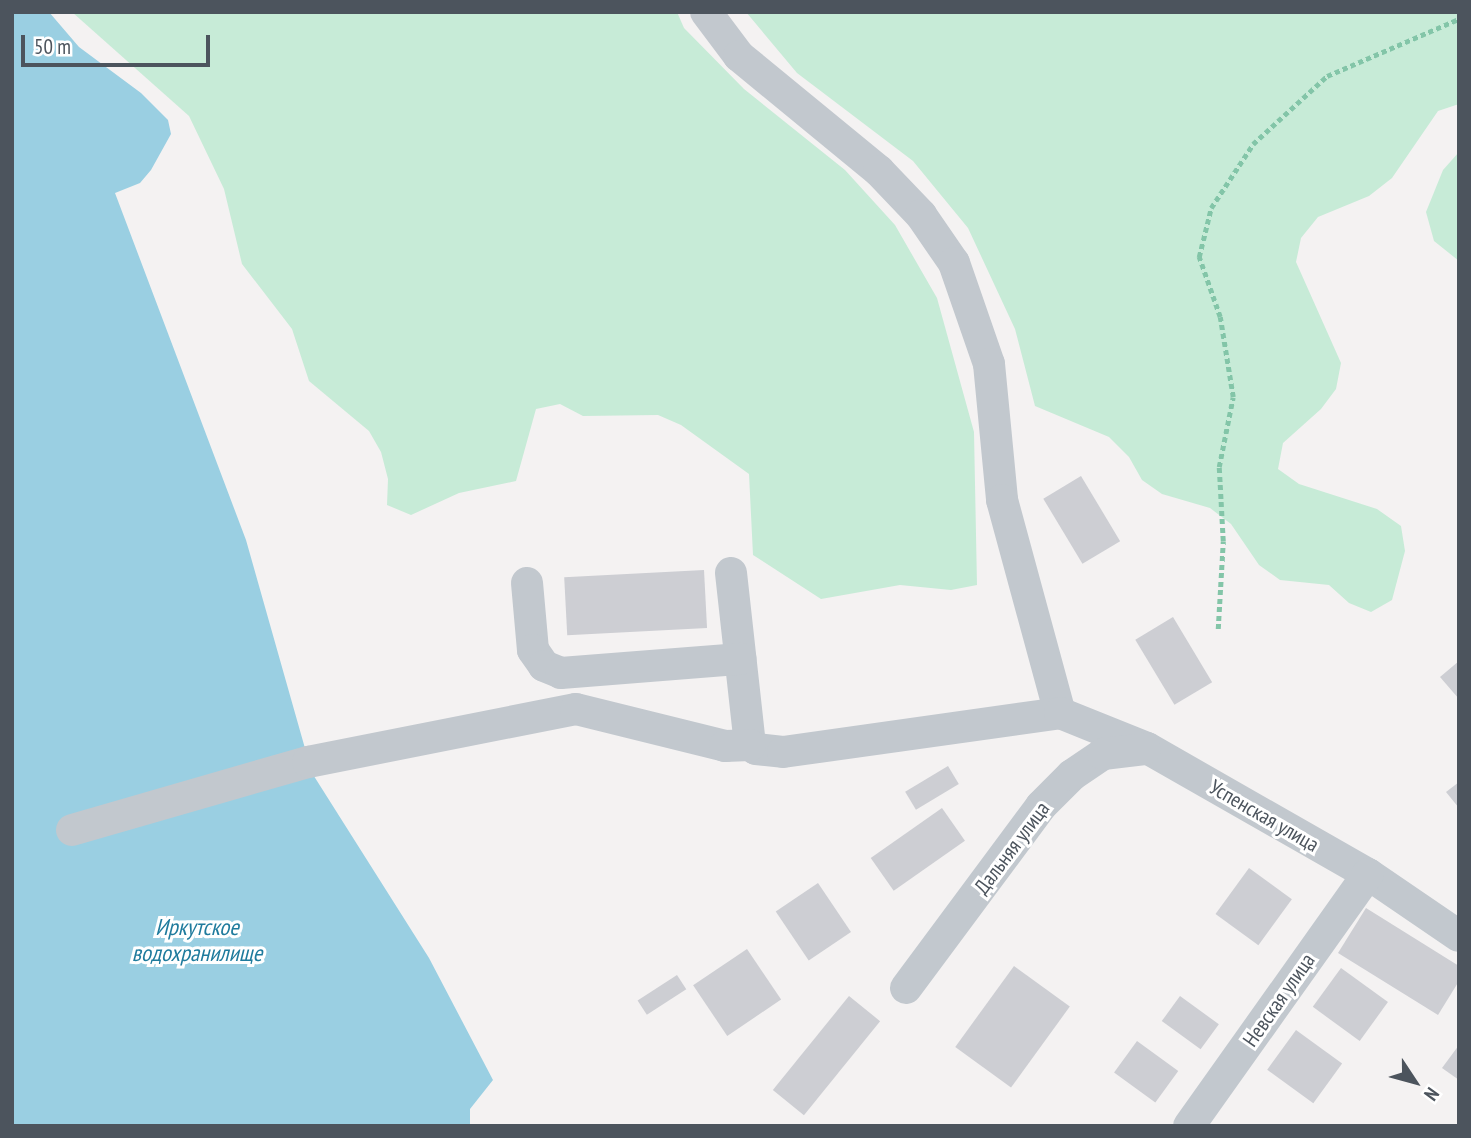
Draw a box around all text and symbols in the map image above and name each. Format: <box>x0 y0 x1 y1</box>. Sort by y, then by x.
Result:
scale bar <box>24 21 214 65</box>
text: 50 m <box>34 33 71 60</box>
street label: Успенская улица <box>1205 775 1323 857</box>
street label: Дальняя улица <box>969 797 1055 899</box>
water label: Иркутское водохранилище <box>132 913 262 967</box>
street label: Невская улица <box>1238 949 1320 1051</box>
north arrow <box>1380 1047 1450 1117</box>
text: N <box>1419 1083 1445 1106</box>

